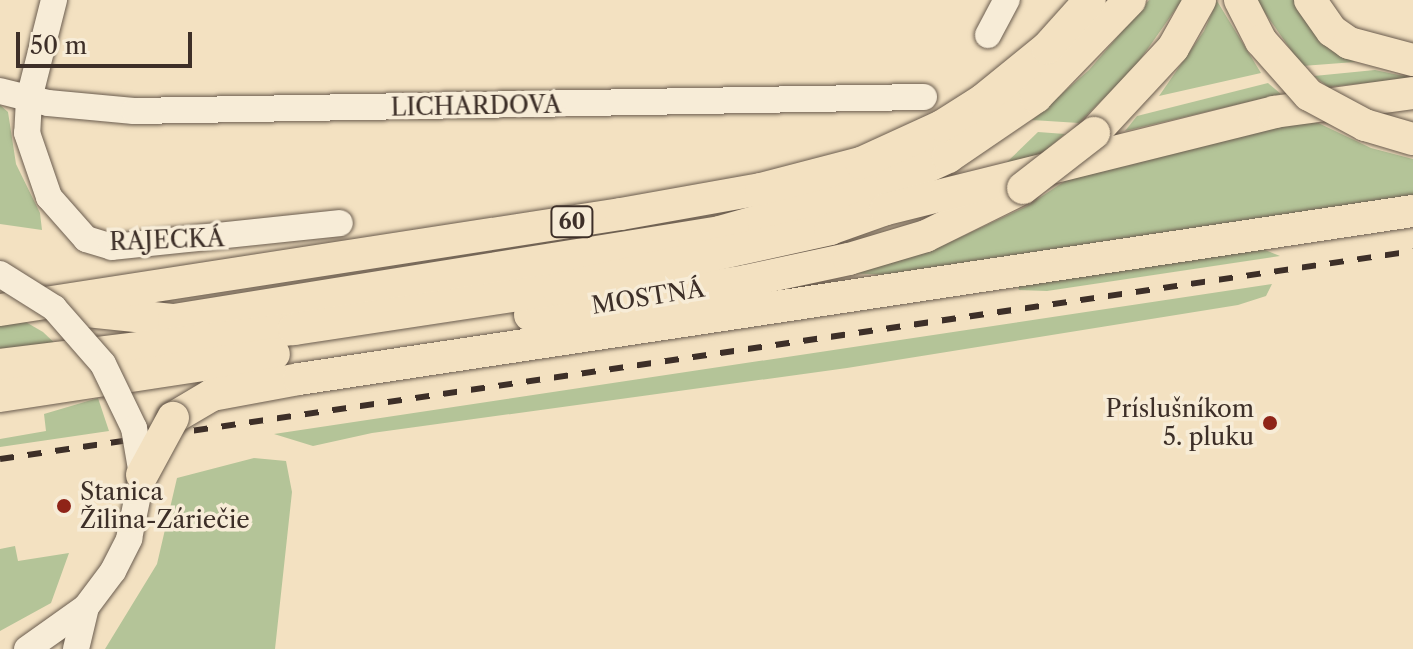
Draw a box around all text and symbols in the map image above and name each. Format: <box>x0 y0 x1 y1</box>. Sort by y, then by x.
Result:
scale bar <box>20 16 196 66</box>
text: 50 m <box>30 31 87 60</box>
street label: LICHARDOVA <box>390 90 562 122</box>
road number: 60 <box>550 204 594 240</box>
street label: RAJECKÁ <box>109 224 225 256</box>
street label: MOSTNÁ <box>590 274 706 320</box>
place label: Príslušníkom 5. pluku <box>1106 395 1254 451</box>
marker: Príslušníkom 5. pluku <box>1261 414 1279 432</box>
place label: Stanica Žilina-Záriečie <box>80 478 250 534</box>
marker: Stanica Žilina-Záriečie <box>55 497 73 515</box>

